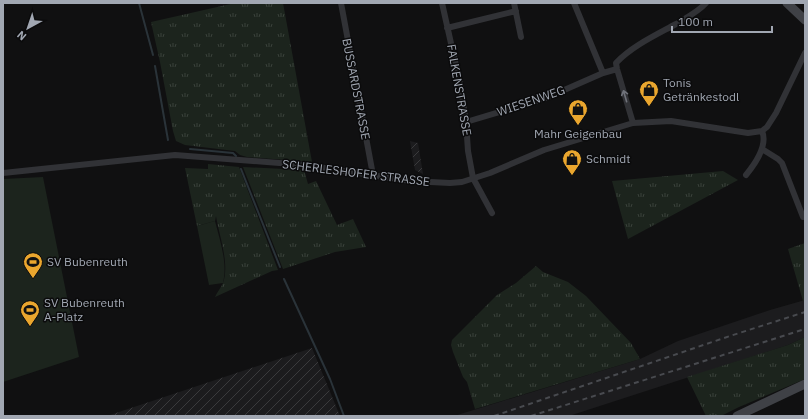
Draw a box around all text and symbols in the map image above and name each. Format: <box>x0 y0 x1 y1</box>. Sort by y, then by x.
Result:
north arrow <box>8 8 48 48</box>
scale bar <box>672 8 772 34</box>
text: 100 m <box>678 14 713 29</box>
text: N <box>14 28 29 44</box>
street label: BUSSARDSTRASSE <box>339 37 374 141</box>
street label: FALKENSTRASSE <box>444 43 475 137</box>
place label: Tonis Getränkestodl <box>663 75 739 104</box>
shop icon: Tonis Getränkestodl <box>638 79 660 107</box>
street label: WIESENWEG <box>495 82 567 119</box>
one-way arrow <box>621 90 628 103</box>
shop icon: Mahr Geigenbau <box>567 98 589 126</box>
place label: Mahr Geigenbau <box>534 126 622 141</box>
shop icon: Schmidt <box>561 148 583 176</box>
place label: Schmidt <box>586 151 630 166</box>
street label: SCHERLESHOFER STRASSE <box>281 156 431 189</box>
sports icon: SV Bubenreuth <box>22 251 44 279</box>
place label: SV Bubenreuth <box>47 254 128 269</box>
place label: SV Bubenreuth A-Platz <box>44 295 125 324</box>
sports icon: SV Bubenreuth A-Platz <box>19 299 41 327</box>

